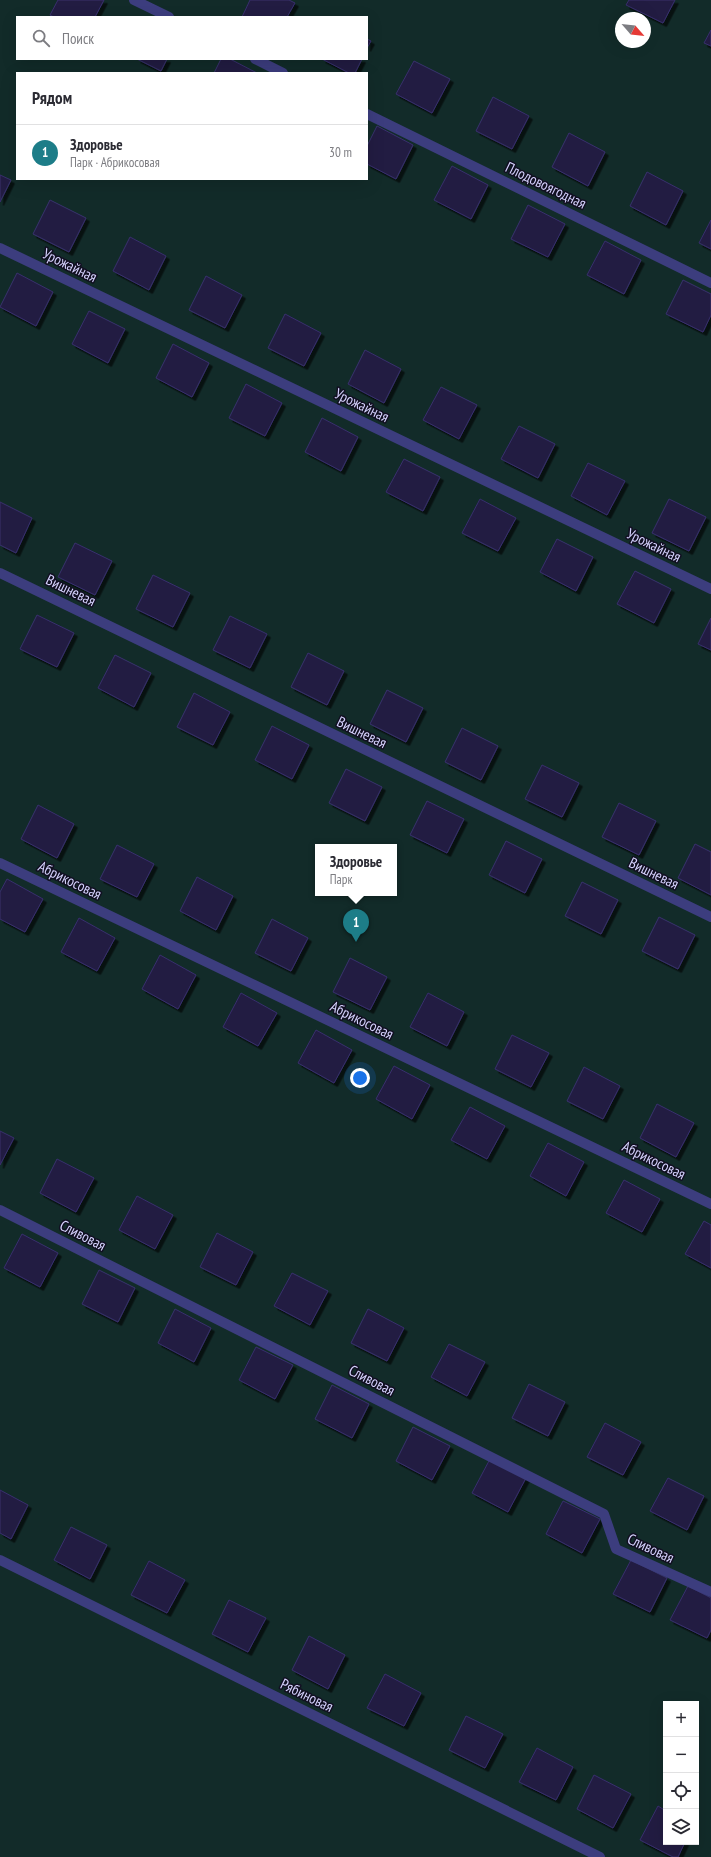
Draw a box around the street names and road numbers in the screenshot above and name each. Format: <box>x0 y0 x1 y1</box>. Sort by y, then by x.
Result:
street label: Плодовоягодная <box>503 157 590 213</box>
street label: Урожайная <box>40 244 100 286</box>
street label: Урожайная <box>332 384 392 426</box>
street label: Урожайная <box>624 524 684 566</box>
street label: Вишневая <box>43 570 99 610</box>
street label: Вишневая <box>334 712 390 752</box>
street label: Вишневая <box>626 853 682 893</box>
street label: Абрикосовая <box>35 856 105 904</box>
street label: Абрикосовая <box>327 996 397 1044</box>
street label: Абрикосовая <box>619 1136 689 1184</box>
street label: Сливовая <box>57 1215 109 1255</box>
street label: Сливовая <box>346 1360 398 1400</box>
street label: Сливовая <box>625 1529 678 1567</box>
street label: Рябиновая <box>277 1674 337 1716</box>

